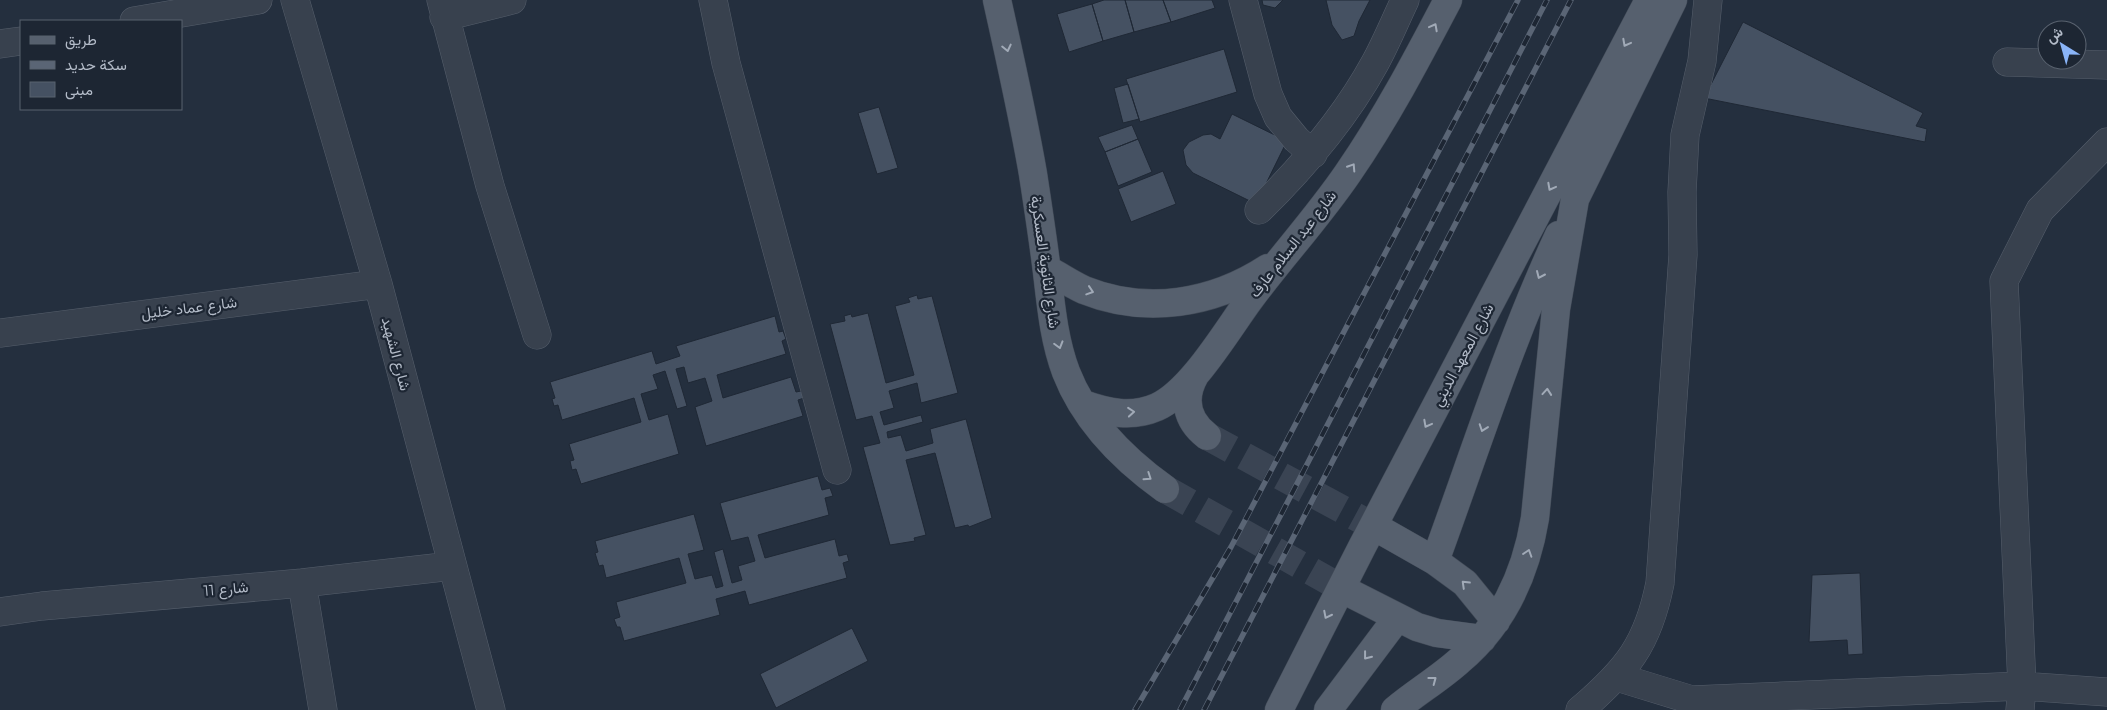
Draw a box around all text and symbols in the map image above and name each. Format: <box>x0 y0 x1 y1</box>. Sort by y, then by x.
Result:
legend <box>20 20 182 110</box>
north arrow <box>2037 20 2087 70</box>
text: ش <box>2042 22 2066 47</box>
one-way arrow <box>1428 23 1438 32</box>
text: طريق <box>65 30 97 50</box>
one-way arrow <box>1622 38 1632 47</box>
one-way arrow <box>1001 43 1012 52</box>
text: سكة حديد <box>65 55 127 74</box>
text: مبنى <box>65 80 93 100</box>
one-way arrow <box>1346 163 1355 173</box>
one-way arrow <box>1547 182 1557 191</box>
street label: شارع عبد السلام عارف <box>1245 186 1342 302</box>
street label: شارع الثانوية العسكرية <box>1025 194 1064 330</box>
one-way arrow <box>1535 270 1546 279</box>
one-way arrow <box>1085 285 1094 295</box>
street label: شارع عماد خليل <box>140 292 238 325</box>
street label: شارع المعهد الديني <box>1427 300 1501 411</box>
street label: شارع الشهيد <box>376 315 415 393</box>
one-way arrow <box>1053 341 1063 349</box>
one-way arrow <box>1541 387 1552 395</box>
one-way arrow <box>1127 407 1135 418</box>
one-way arrow <box>1423 419 1433 428</box>
one-way arrow <box>1479 423 1489 431</box>
one-way arrow <box>1143 471 1152 480</box>
one-way arrow <box>1522 549 1532 557</box>
street label: شارع 11 <box>203 577 250 602</box>
one-way arrow <box>1462 581 1471 590</box>
one-way arrow <box>1323 610 1333 619</box>
one-way arrow <box>1364 651 1373 660</box>
one-way arrow <box>1428 677 1437 687</box>

